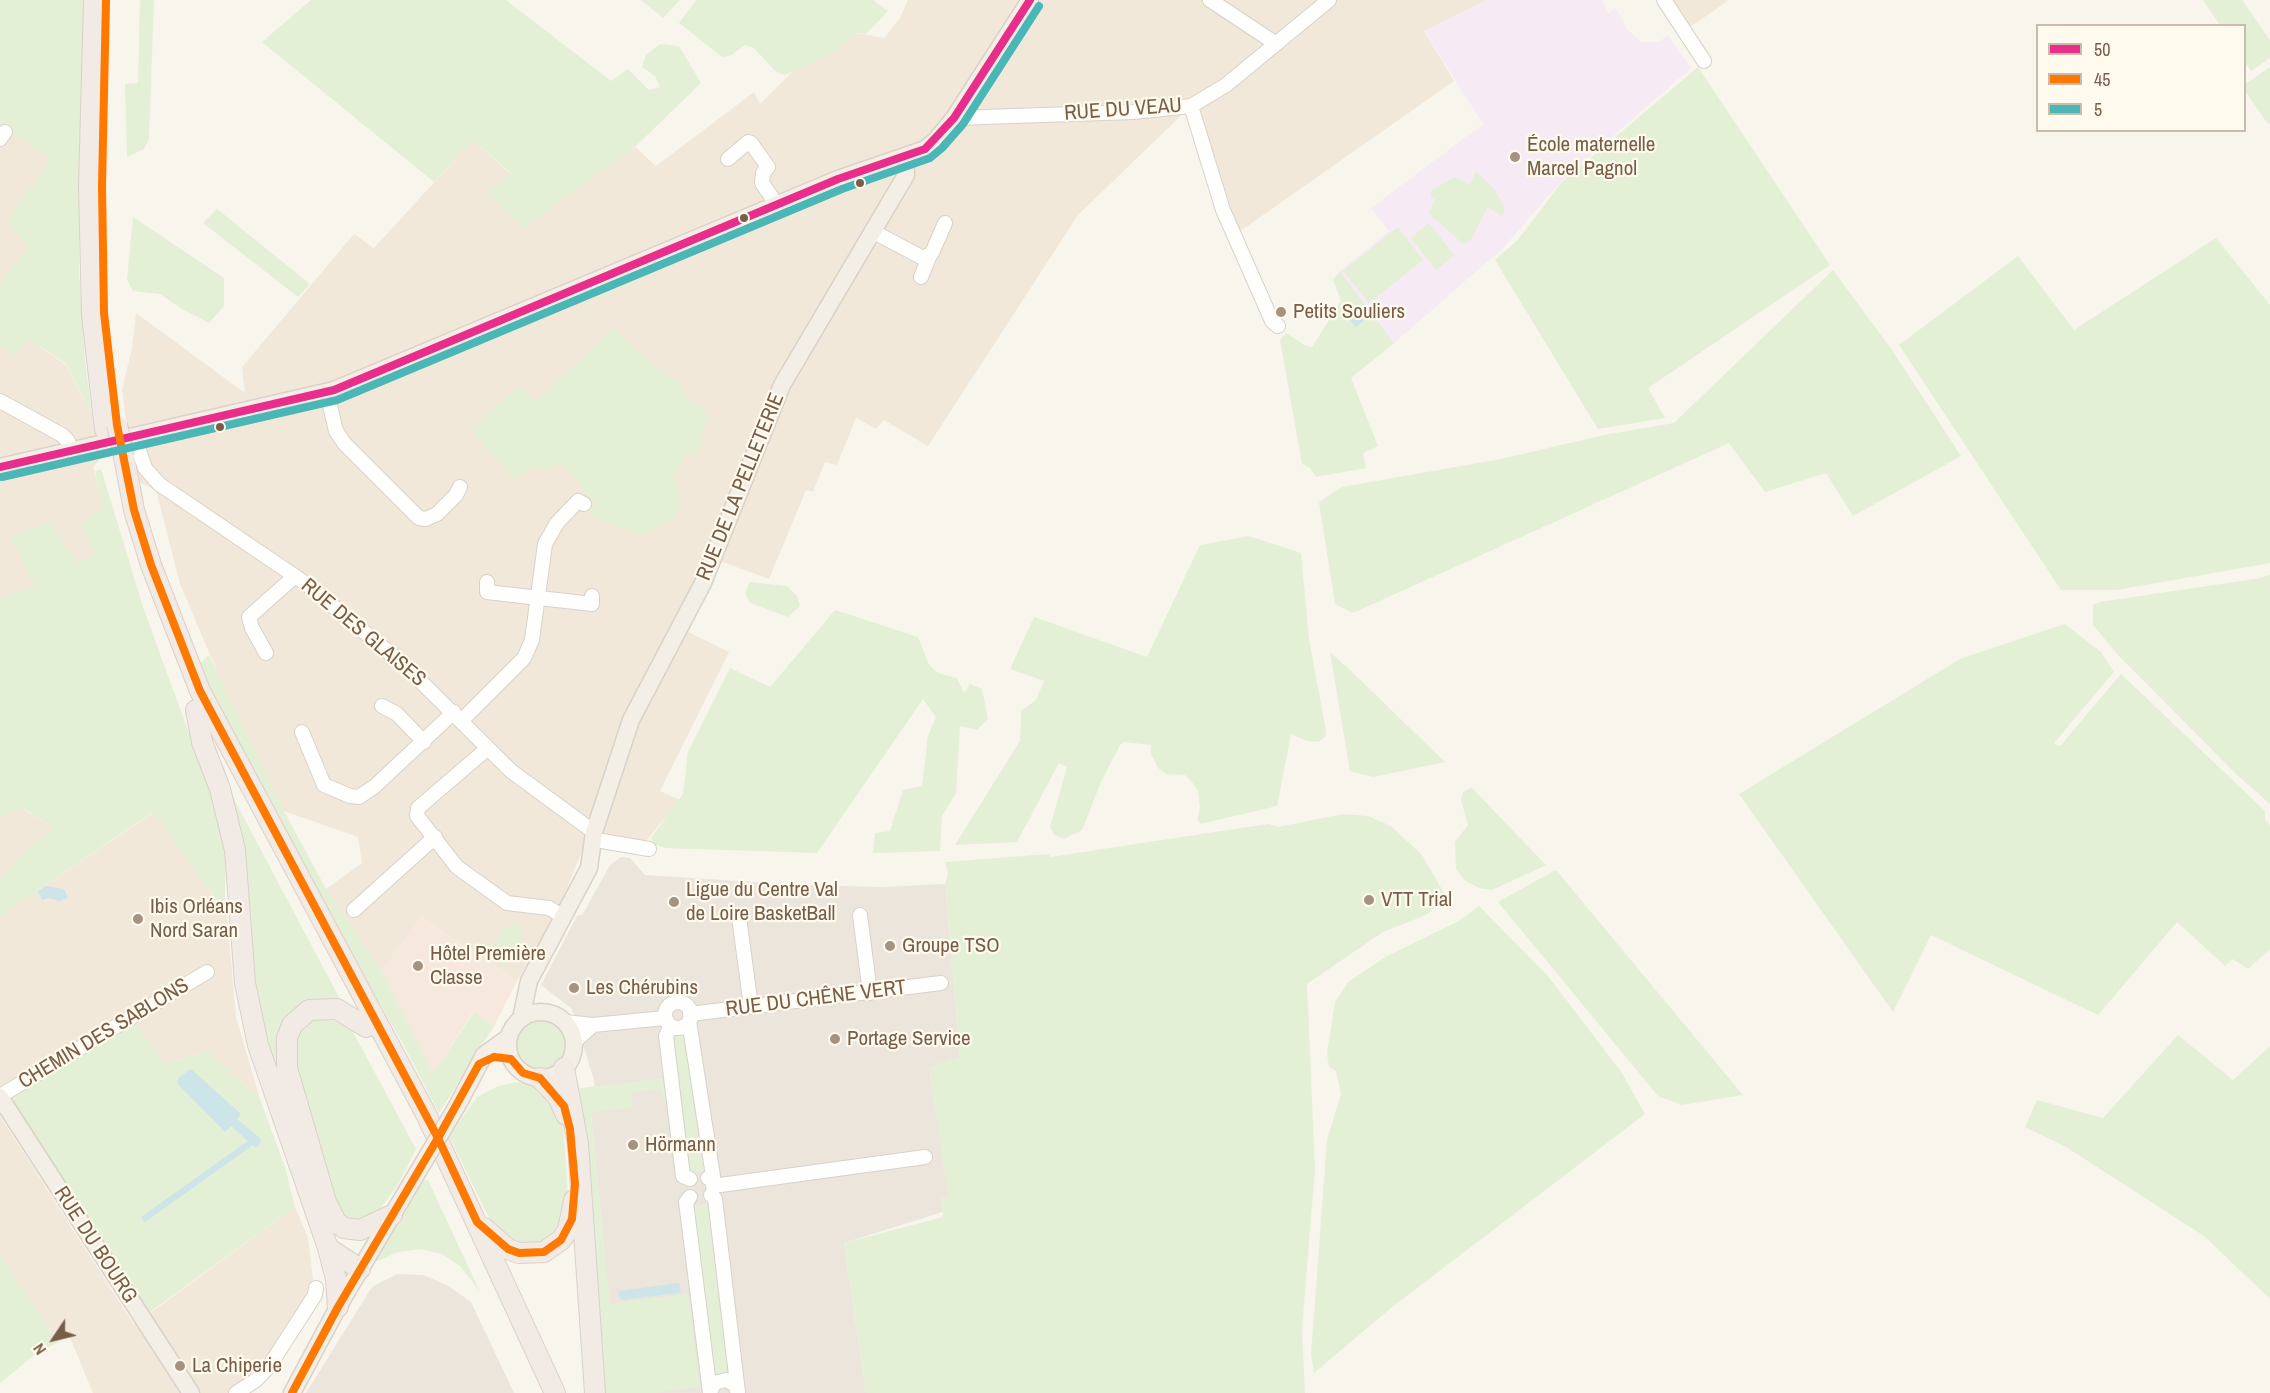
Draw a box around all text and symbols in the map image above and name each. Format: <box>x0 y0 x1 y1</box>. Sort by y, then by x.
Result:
legend <box>2036 24 2246 132</box>
text: 50 <box>2094 37 2110 62</box>
text: 45 <box>2094 67 2110 92</box>
street label: RUE DU VEAU <box>1063 93 1183 127</box>
text: 5 <box>2094 97 2102 122</box>
place label: École maternelle Marcel Pagnol <box>1527 132 1655 182</box>
marker: École maternelle Marcel Pagnol <box>1508 150 1522 164</box>
unlabelled marker <box>854 177 866 189</box>
unlabelled marker <box>738 212 750 224</box>
place label: Petits Souliers <box>1293 299 1405 325</box>
marker: Petits Souliers <box>1274 305 1288 319</box>
street label: RUE DE LA PELLETERIE <box>692 390 790 584</box>
unlabelled marker <box>214 421 226 433</box>
street label: RUE DES GLAISES <box>296 574 430 692</box>
place label: Ligue du Centre Val de Loire BasketBall <box>686 877 838 927</box>
place label: VTT Trial <box>1381 887 1452 913</box>
marker: VTT Trial <box>1362 893 1376 907</box>
place label: Ibis Orléans Nord Saran <box>150 894 243 944</box>
marker: Ligue du Centre Val de Loire BasketBall <box>667 895 681 909</box>
marker: Ibis Orléans Nord Saran <box>131 912 145 926</box>
place label: Groupe TSO <box>902 933 1000 959</box>
marker: Groupe TSO <box>883 939 897 953</box>
place label: Hôtel Première Classe <box>430 941 546 991</box>
marker: Hôtel Première Classe <box>411 959 425 973</box>
street label: CHEMIN DES SABLONS <box>14 973 194 1095</box>
place label: Les Chérubins <box>586 975 698 1001</box>
street label: RUE DU CHÊNE VERT <box>724 975 908 1023</box>
marker: Les Chérubins <box>567 981 581 995</box>
place label: Portage Service <box>847 1026 970 1052</box>
marker: Portage Service <box>828 1032 842 1046</box>
place label: Hörmann <box>645 1132 716 1158</box>
marker: Hörmann <box>626 1138 640 1152</box>
street label: RUE DU BOURG <box>48 1182 142 1308</box>
north arrow <box>24 1309 84 1369</box>
text: N <box>28 1339 51 1360</box>
place label: La Chiperie <box>192 1353 282 1379</box>
marker: La Chiperie <box>173 1359 187 1373</box>

